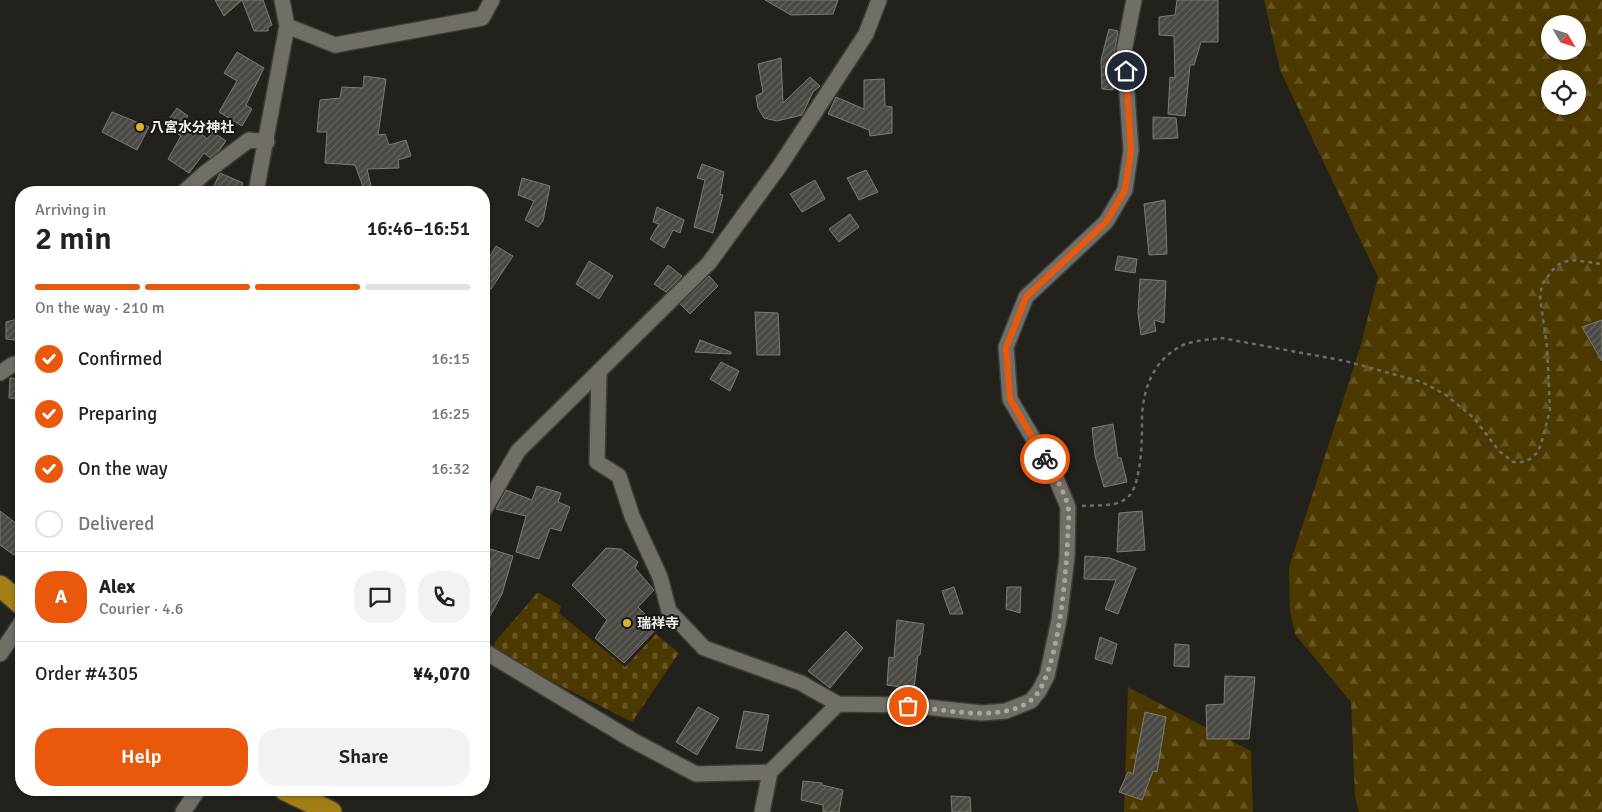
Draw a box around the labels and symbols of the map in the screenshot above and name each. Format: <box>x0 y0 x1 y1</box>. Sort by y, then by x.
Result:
north arrow <box>1541 15 1586 60</box>
pin <box>1105 50 1147 92</box>
place label: 八宮水分神社 <box>150 119 234 136</box>
marker: 八宮水分神社 <box>134 121 146 133</box>
courier <box>1020 434 1070 484</box>
place label: 瑞祥寺 <box>637 615 679 632</box>
marker: 瑞祥寺 <box>621 617 633 629</box>
pin <box>887 685 929 727</box>

